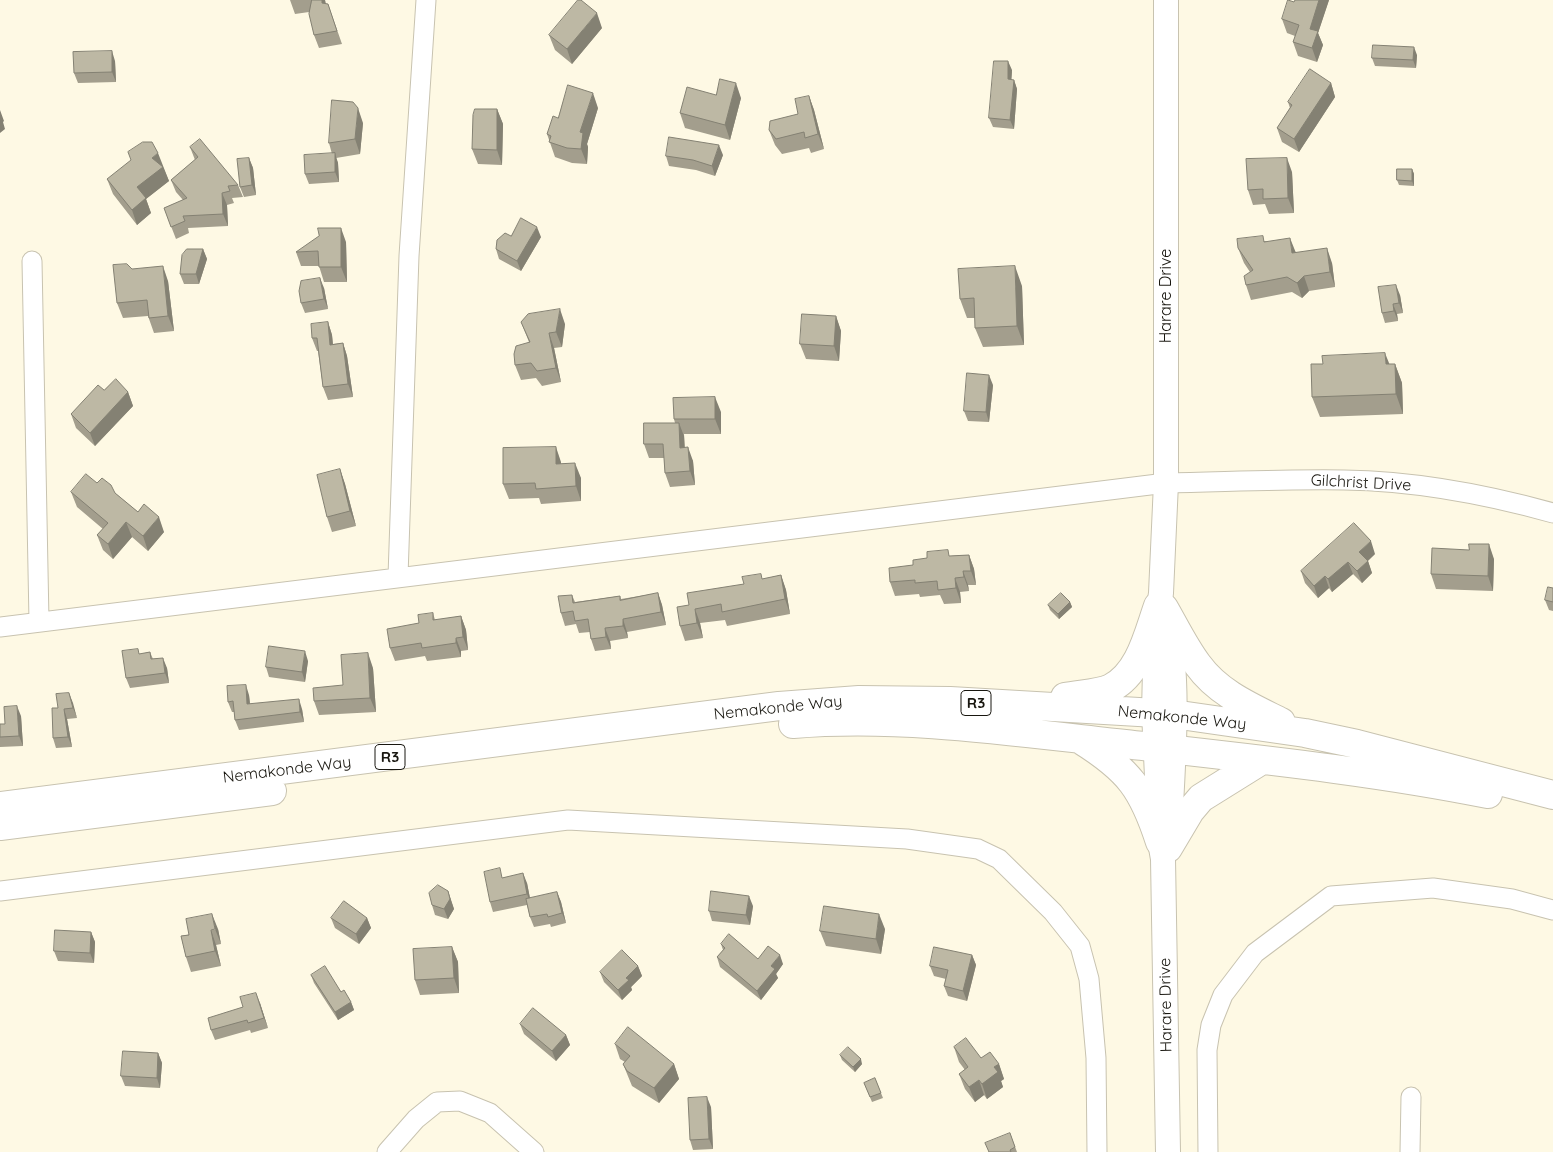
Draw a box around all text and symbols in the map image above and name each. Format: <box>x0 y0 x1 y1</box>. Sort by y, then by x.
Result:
street label: Harare Drive <box>1156 249 1176 343</box>
street label: Gilchrist Drive <box>1310 471 1412 495</box>
road number: R3 <box>961 690 991 716</box>
street label: Nemakonde Way <box>713 692 843 724</box>
street label: Nemakonde Way <box>1117 702 1247 734</box>
road number: R3 <box>375 744 405 770</box>
street label: Nemakonde Way <box>222 753 352 787</box>
street label: Harare Drive <box>1156 958 1176 1052</box>

